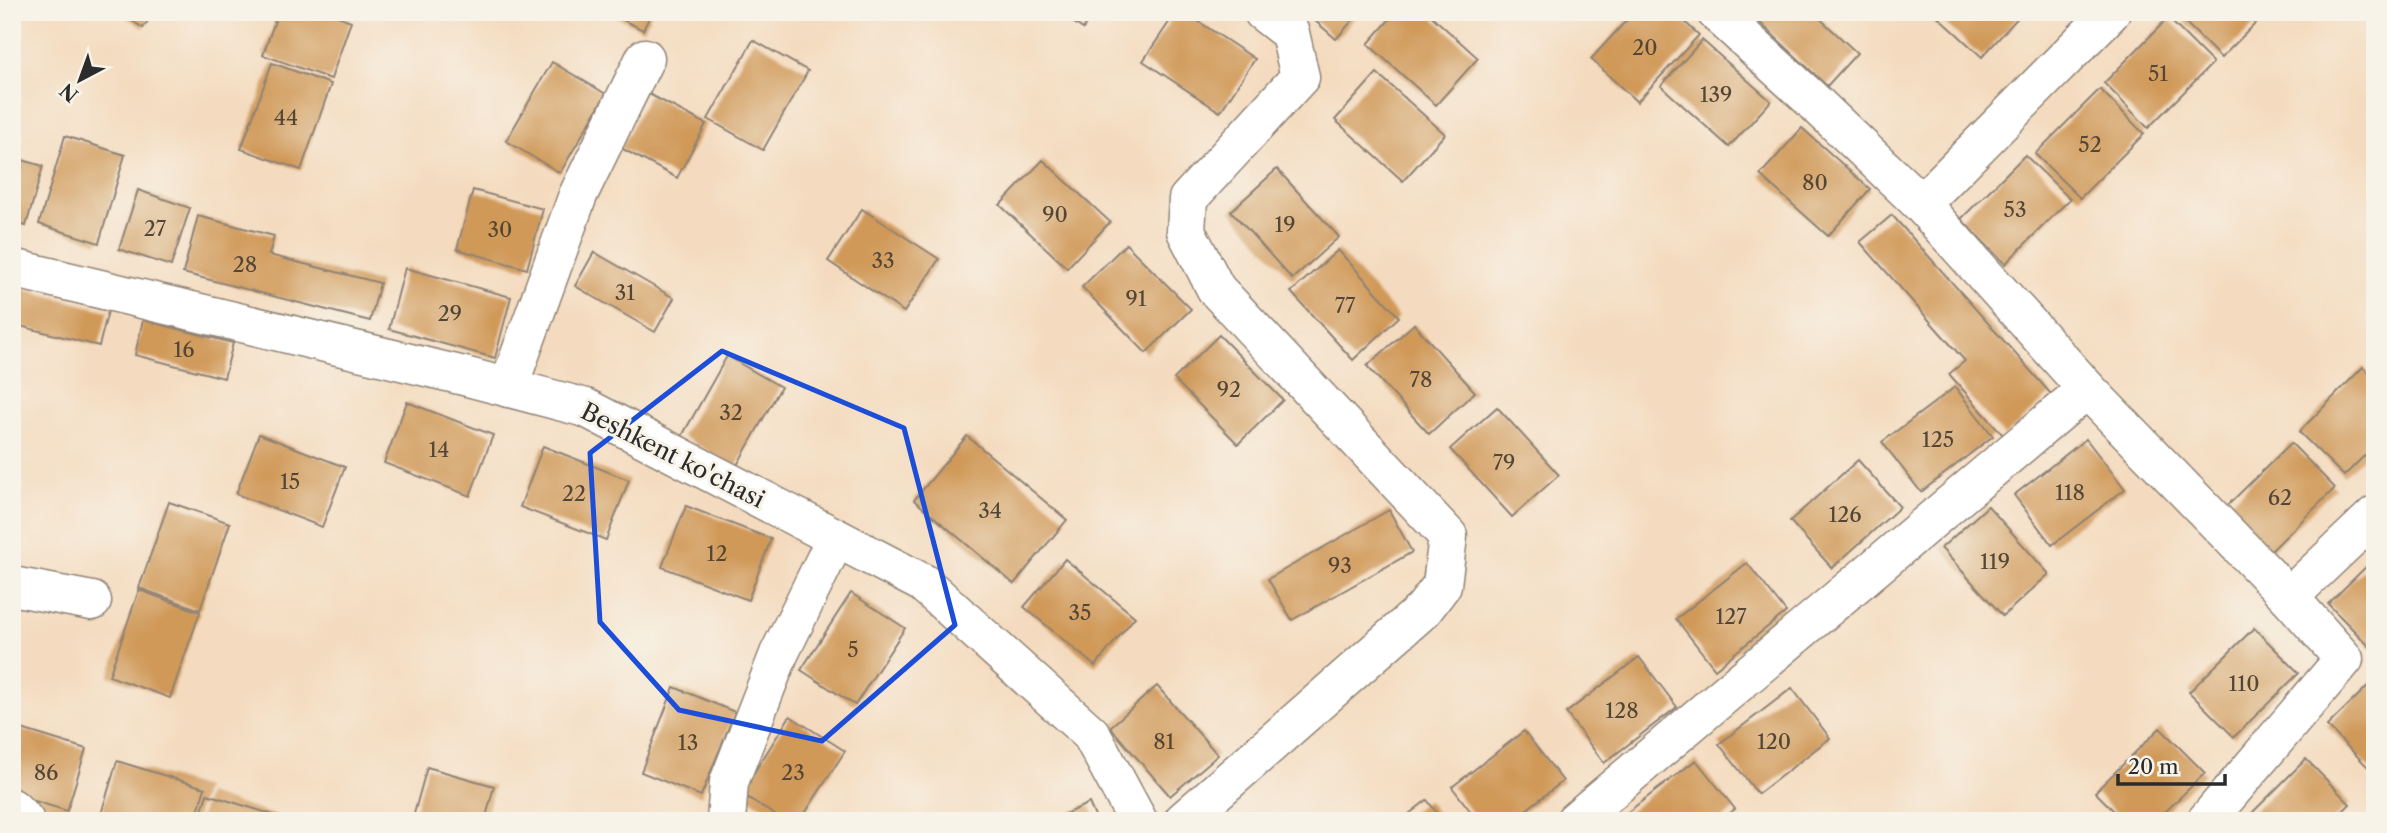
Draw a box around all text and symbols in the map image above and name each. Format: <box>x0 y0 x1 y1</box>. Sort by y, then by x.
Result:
house number: 20 <box>1632 35 1658 60</box>
north arrow <box>46 46 116 116</box>
house number: 51 <box>2148 61 2168 86</box>
text: N <box>55 78 83 107</box>
house number: 139 <box>1700 82 1732 107</box>
house number: 44 <box>274 105 298 130</box>
house number: 52 <box>2078 132 2102 157</box>
house number: 80 <box>1802 170 1828 195</box>
house number: 53 <box>2004 197 2026 222</box>
house number: 90 <box>1042 202 1068 227</box>
house number: 19 <box>1274 212 1296 237</box>
house number: 27 <box>144 216 167 241</box>
house number: 30 <box>488 217 512 242</box>
house number: 33 <box>871 248 895 273</box>
house number: 28 <box>233 252 257 277</box>
house number: 31 <box>615 280 635 305</box>
house number: 91 <box>1125 286 1147 311</box>
house number: 77 <box>1335 293 1356 318</box>
house number: 29 <box>438 301 462 326</box>
house number: 16 <box>173 337 195 362</box>
house number: 78 <box>1410 367 1432 392</box>
house number: 92 <box>1217 377 1241 402</box>
street label: Beshkent ko'chasi <box>576 396 770 514</box>
house number: 32 <box>719 400 743 425</box>
house number: 125 <box>1922 427 1954 452</box>
house number: 14 <box>429 437 449 462</box>
house number: 79 <box>1493 450 1515 475</box>
house number: 15 <box>280 469 300 494</box>
house number: 118 <box>2055 480 2085 505</box>
house number: 22 <box>562 481 586 506</box>
house number: 62 <box>2268 485 2292 510</box>
house number: 34 <box>978 498 1002 523</box>
house number: 126 <box>1828 502 1862 527</box>
house number: 12 <box>707 541 727 566</box>
house number: 119 <box>1980 549 2010 574</box>
house number: 93 <box>1328 553 1352 578</box>
house number: 35 <box>1069 600 1091 625</box>
house number: 127 <box>1715 604 1747 629</box>
house number: 5 <box>847 637 859 662</box>
house number: 110 <box>2229 671 2259 696</box>
house number: 128 <box>1605 698 1639 723</box>
house number: 81 <box>1153 729 1175 754</box>
house number: 120 <box>1757 729 1791 754</box>
house number: 13 <box>678 730 698 755</box>
scale bar <box>2118 742 2224 786</box>
text: 20 m <box>2128 754 2179 779</box>
house number: 86 <box>34 760 58 785</box>
house number: 23 <box>781 760 805 785</box>

